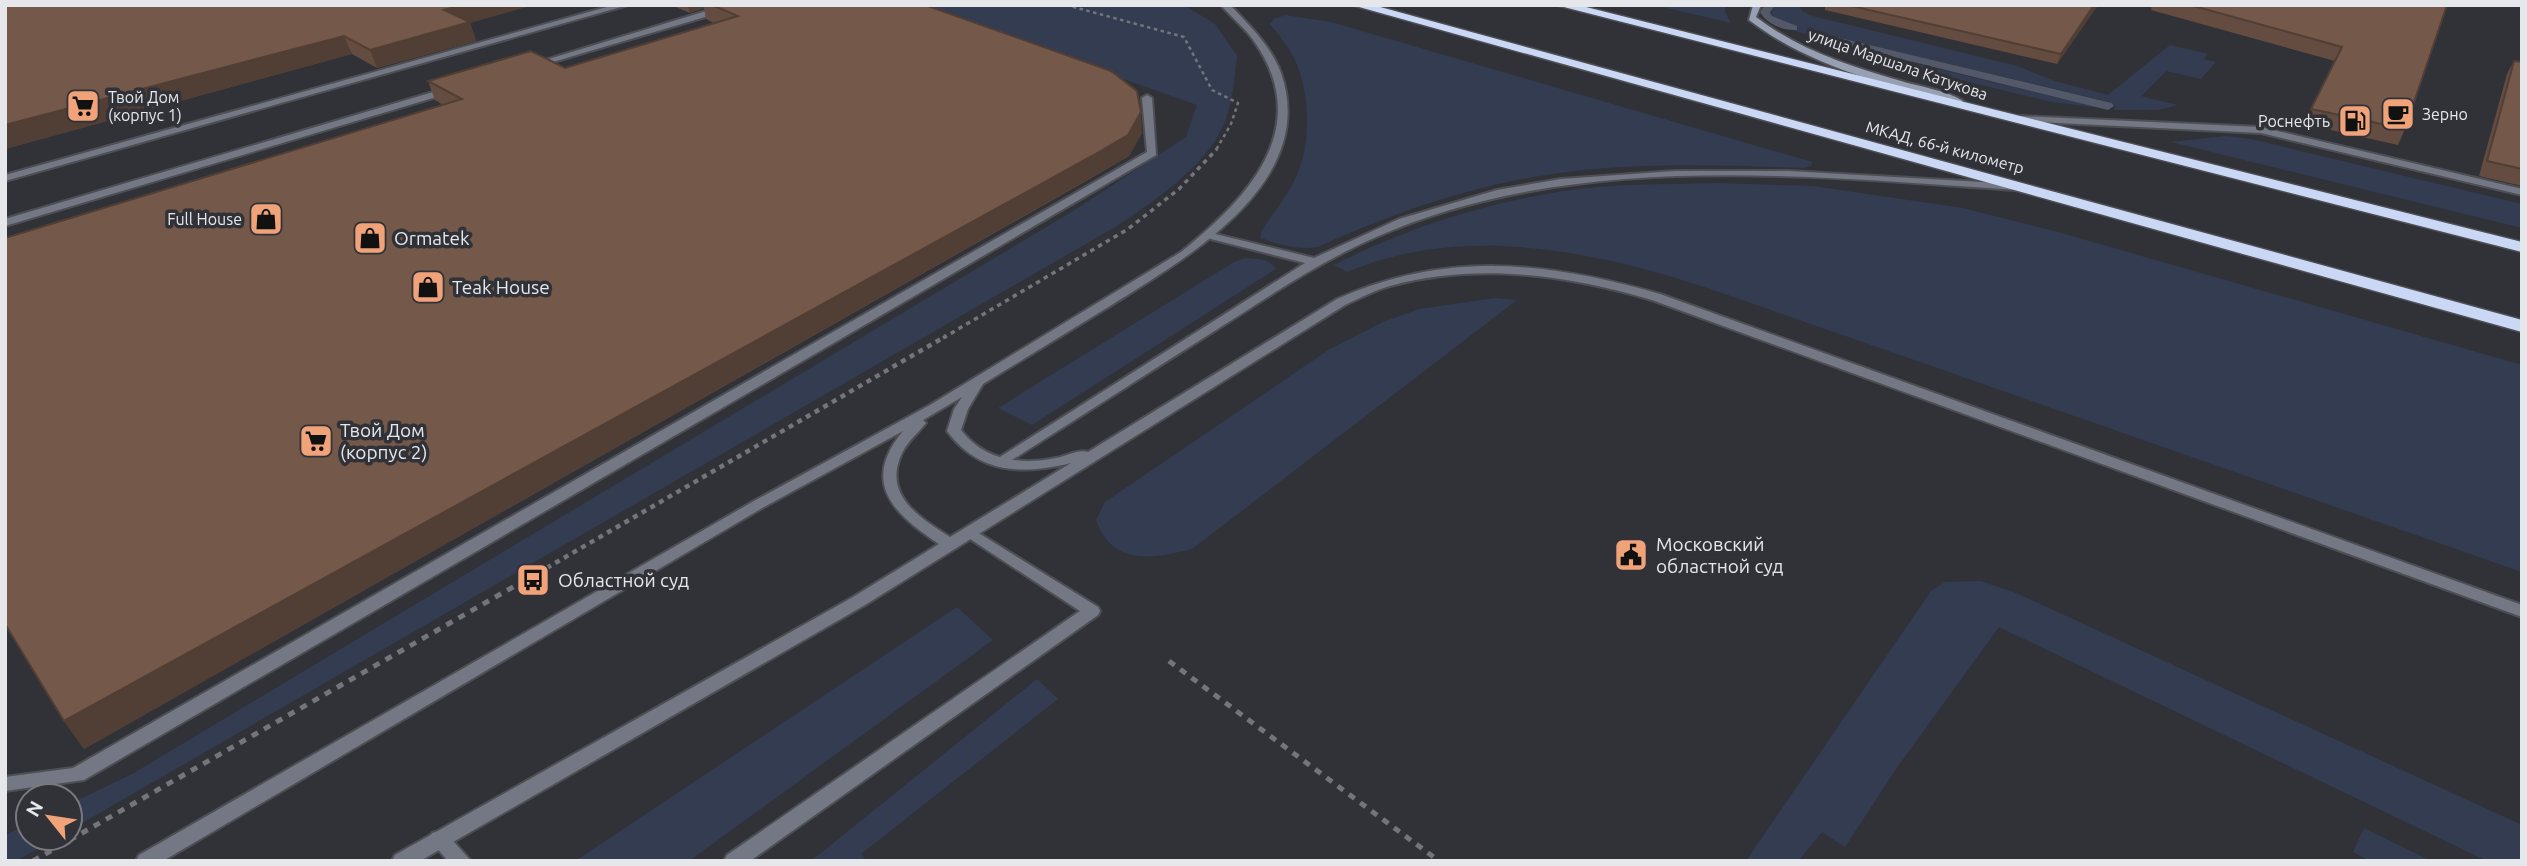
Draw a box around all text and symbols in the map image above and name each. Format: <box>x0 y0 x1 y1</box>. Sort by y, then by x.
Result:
street label: улица Маршала Катукова <box>1806 25 1990 103</box>
supermarket icon: Твой Дом (корпус 1) <box>64 87 102 125</box>
place label: Твой Дом (корпус 1) <box>108 88 182 125</box>
cafe icon: Зерно <box>2379 95 2417 133</box>
fuel station icon: Роснефть <box>2336 102 2374 140</box>
place label: Зерно <box>2422 105 2468 123</box>
place label: Роснефть <box>2258 112 2330 130</box>
street label: МКАД, 66-й километр <box>1864 117 2026 177</box>
shop icon: Full House <box>247 200 285 238</box>
place label: Full House <box>167 210 242 228</box>
shop icon: Ormatek <box>351 219 389 257</box>
place label: Ormatek <box>394 227 470 249</box>
shop icon: Teak House <box>409 268 447 306</box>
place label: Teak House <box>452 276 550 298</box>
place label: Твой Дом (корпус 2) <box>340 419 428 463</box>
supermarket icon: Твой Дом (корпус 2) <box>297 422 335 460</box>
place label: Московский областной суд <box>1656 533 1783 577</box>
public building icon: Московский областной суд <box>1612 536 1650 574</box>
bus stop icon: Областной суд <box>514 561 552 599</box>
place label: Областной суд <box>558 569 689 591</box>
north arrow <box>14 782 84 852</box>
text: N <box>21 797 47 820</box>

